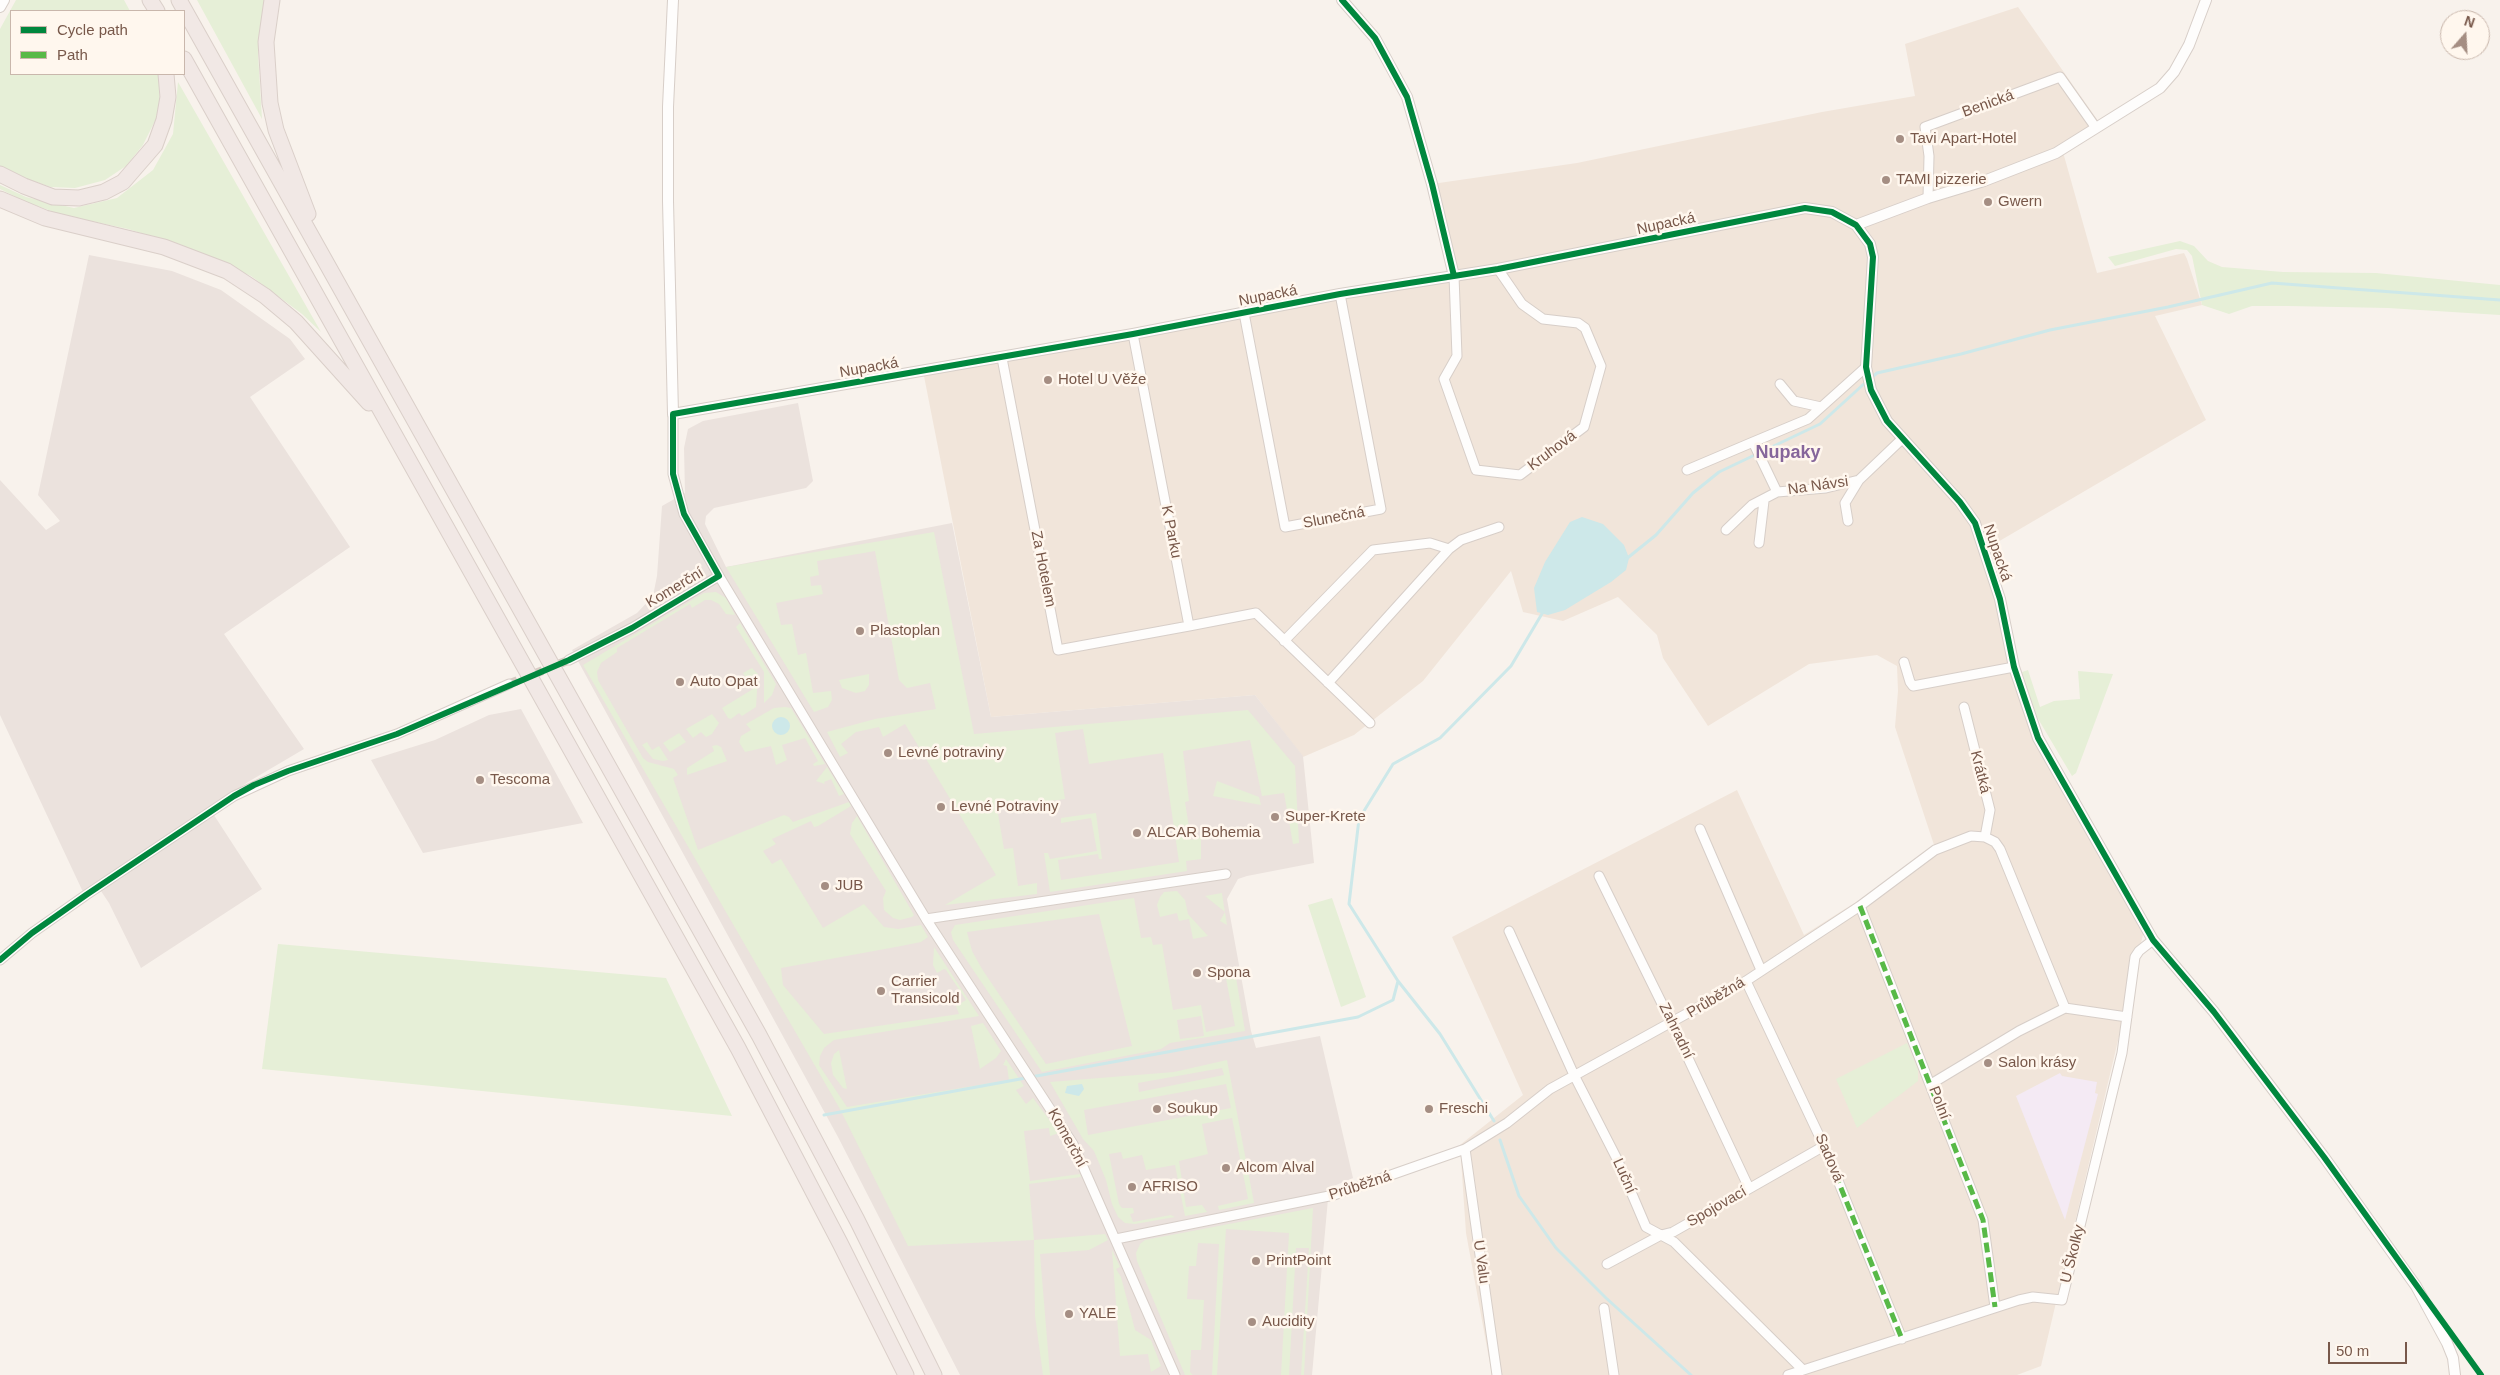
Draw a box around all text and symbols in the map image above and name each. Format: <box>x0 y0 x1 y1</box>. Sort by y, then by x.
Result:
legend <box>10 10 185 75</box>
north arrow <box>2440 10 2490 60</box>
text: N <box>2462 13 2477 31</box>
text: Cycle path <box>57 21 128 38</box>
text: Path <box>57 46 88 63</box>
street label: Benická <box>1960 86 2016 122</box>
place label: Tavi Apart-Hotel <box>1910 130 2017 148</box>
marker: Tavi Apart-Hotel <box>1894 133 1906 145</box>
place label: TAMI pizzerie <box>1896 171 1987 189</box>
marker: TAMI pizzerie <box>1880 174 1892 186</box>
place label: Gwern <box>1998 193 2042 211</box>
marker: Gwern <box>1982 196 1994 208</box>
street label: Nupacká <box>1635 209 1697 239</box>
street label: Nupacká <box>1237 282 1299 310</box>
street label: Nupacká <box>838 354 900 382</box>
place label: Hotel U Věže <box>1058 371 1146 389</box>
marker: Hotel U Věže <box>1042 374 1054 386</box>
street label: Kruhová <box>1524 427 1580 475</box>
district label: Nupaky <box>1755 442 1821 464</box>
street label: Na Návsi <box>1787 473 1849 499</box>
street label: Slunečná <box>1302 503 1366 533</box>
street label: K Parku <box>1157 504 1185 560</box>
street label: Nupacká <box>1979 522 2015 584</box>
street label: Za Hotelem <box>1027 529 1059 609</box>
street label: Komerční <box>643 564 707 612</box>
place label: Plastoplan <box>870 622 940 640</box>
marker: Plastoplan <box>854 625 866 637</box>
place label: Auto Opat <box>690 673 758 691</box>
marker: Auto Opat <box>674 676 686 688</box>
place label: Levné potraviny <box>898 744 1004 762</box>
marker: Levné potraviny <box>882 747 894 759</box>
street label: Krátká <box>1966 749 1994 795</box>
place label: Tescoma <box>490 771 550 789</box>
marker: Tescoma <box>474 774 486 786</box>
place label: Levné Potraviny <box>951 798 1059 816</box>
marker: Levné Potraviny <box>935 801 947 813</box>
place label: Super-Krete <box>1285 808 1366 826</box>
marker: Super-Krete <box>1269 811 1281 823</box>
place label: ALCAR Bohemia <box>1147 824 1260 842</box>
marker: ALCAR Bohemia <box>1131 827 1143 839</box>
place label: JUB <box>835 877 863 895</box>
marker: JUB <box>819 880 831 892</box>
place label: Spona <box>1207 964 1250 982</box>
marker: Spona <box>1191 967 1203 979</box>
place label: Carrier Transicold <box>891 973 960 1008</box>
street label: Průběžná <box>1684 974 1748 1022</box>
marker: Carrier Transicold <box>875 985 887 997</box>
street label: Zahradní <box>1655 1000 1697 1062</box>
place label: Salon krásy <box>1998 1054 2076 1072</box>
marker: Salon krásy <box>1982 1057 1994 1069</box>
street label: Polní <box>1924 1084 1954 1122</box>
place label: Soukup <box>1167 1100 1218 1118</box>
place label: Freschi <box>1439 1100 1488 1118</box>
marker: Soukup <box>1151 1103 1163 1115</box>
marker: Freschi <box>1423 1103 1435 1115</box>
street label: Komerční <box>1044 1106 1090 1170</box>
street label: Sadová <box>1811 1131 1847 1185</box>
street label: Luční <box>1608 1156 1640 1196</box>
place label: Alcom Alval <box>1236 1159 1314 1177</box>
marker: Alcom Alval <box>1220 1162 1232 1174</box>
street label: Průběžná <box>1327 1168 1393 1204</box>
place label: AFRISO <box>1142 1178 1198 1196</box>
marker: AFRISO <box>1126 1181 1138 1193</box>
street label: Spojovací <box>1684 1183 1750 1231</box>
street label: U Školky <box>2057 1223 2089 1285</box>
street label: U Valu <box>1469 1239 1493 1285</box>
place label: PrintPoint <box>1266 1252 1331 1270</box>
marker: PrintPoint <box>1250 1255 1262 1267</box>
place label: YALE <box>1079 1305 1116 1323</box>
marker: YALE <box>1063 1308 1075 1320</box>
place label: Aucidity <box>1262 1313 1315 1331</box>
marker: Aucidity <box>1246 1316 1258 1328</box>
scale bar <box>2330 1332 2409 1364</box>
text: 50 m <box>2336 1342 2369 1359</box>

